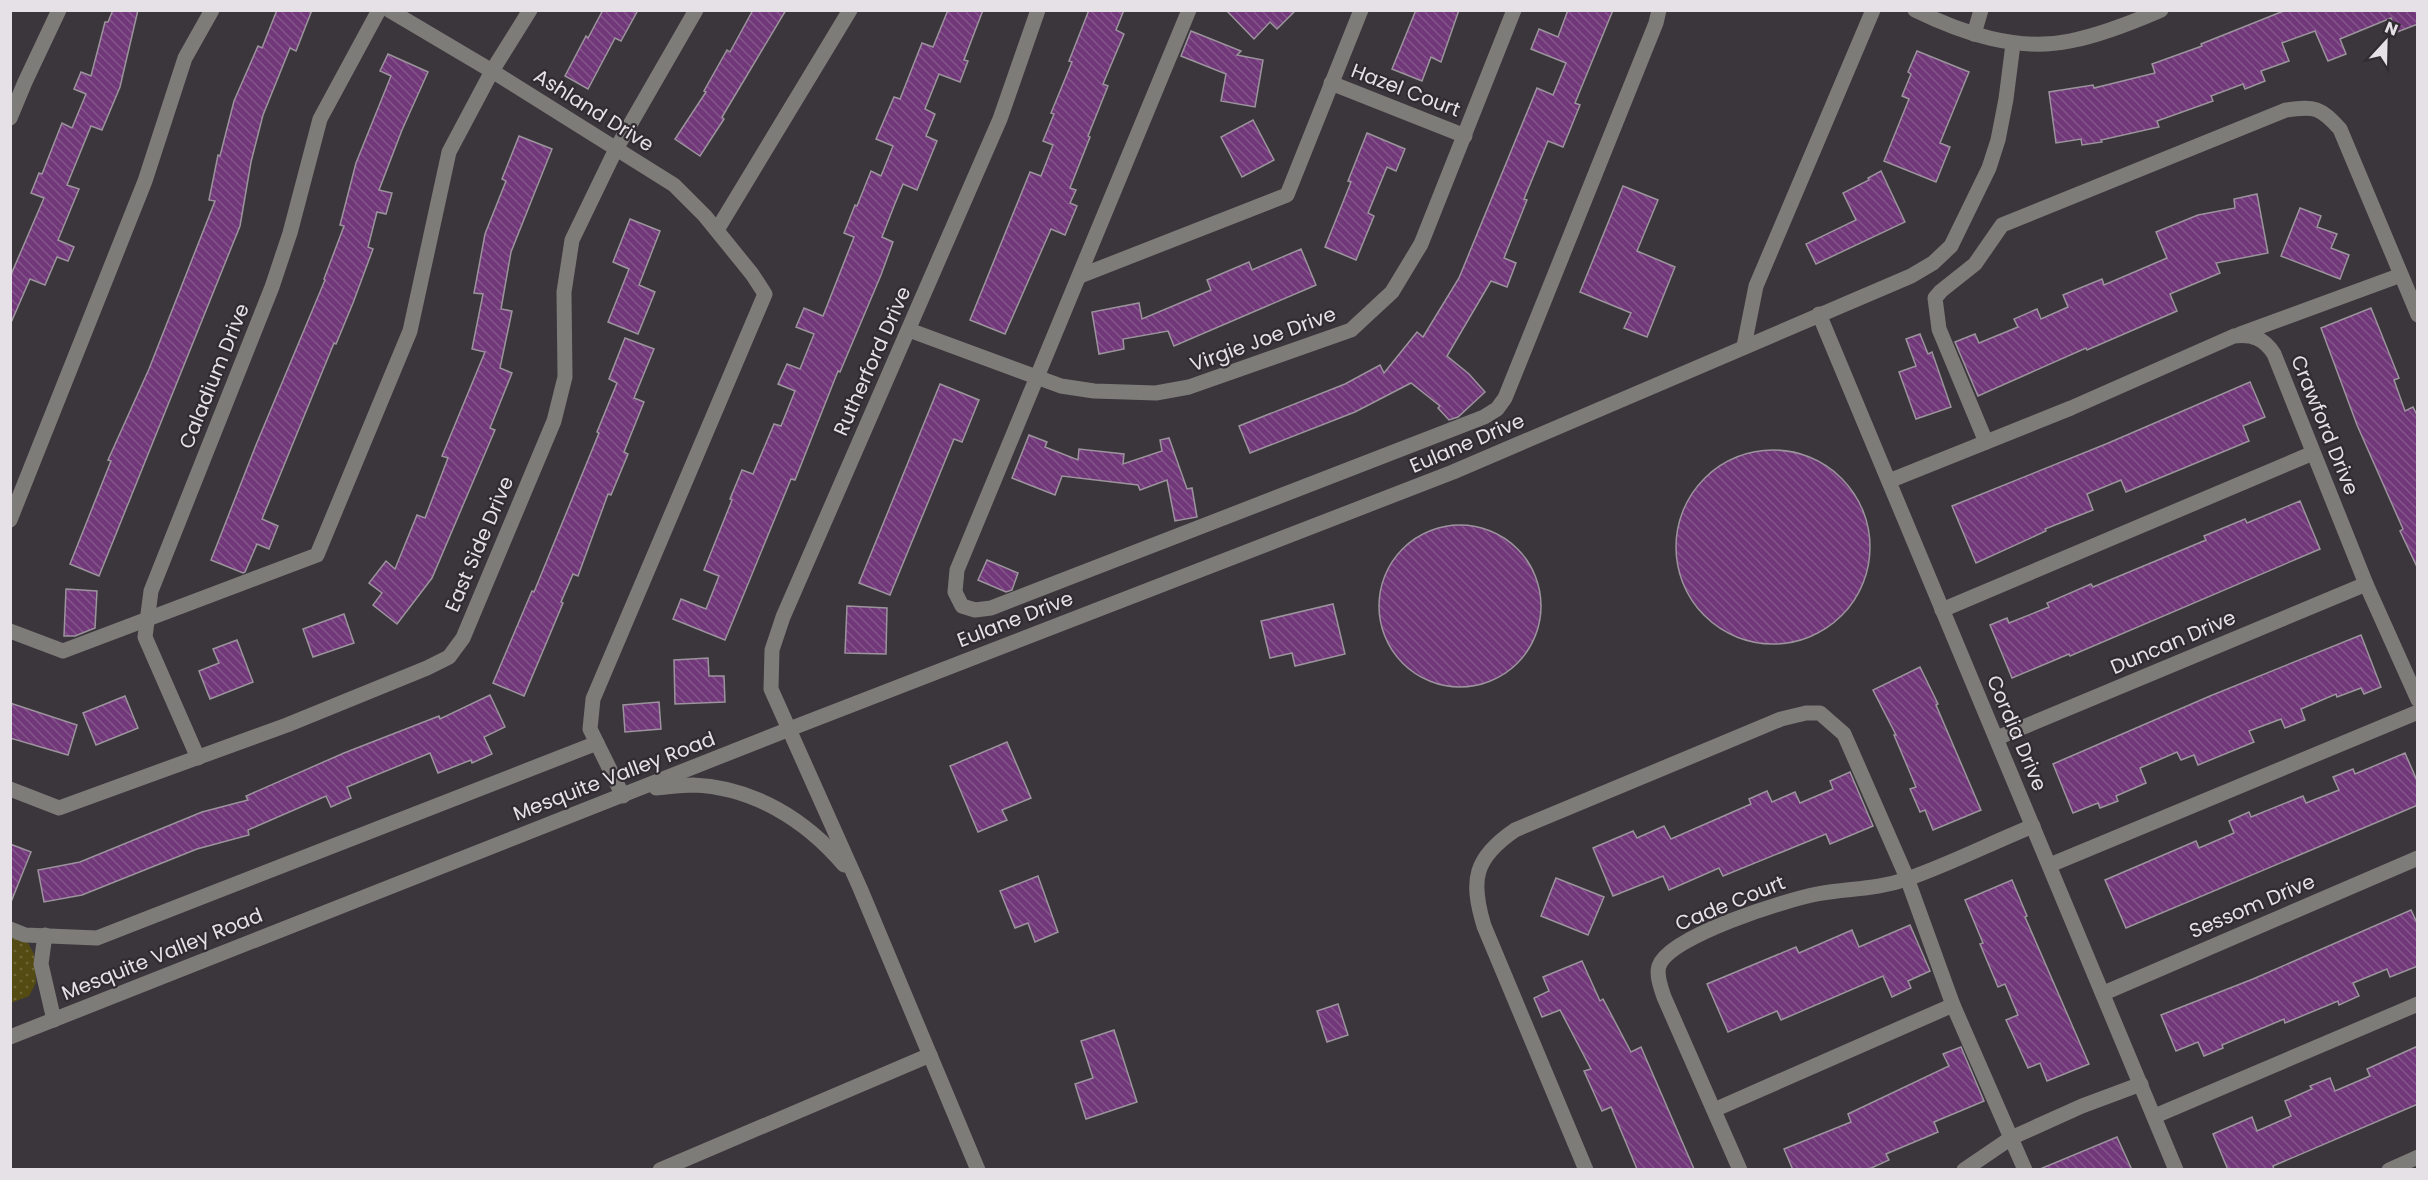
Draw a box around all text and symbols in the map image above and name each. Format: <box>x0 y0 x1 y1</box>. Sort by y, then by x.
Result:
north arrow <box>2356 12 2416 72</box>
text: N <box>2382 16 2401 41</box>
street label: Hazel Court <box>1347 56 1465 124</box>
street label: Ashland Drive <box>529 62 659 158</box>
street label: Rutherford Drive <box>827 282 917 440</box>
street label: Caladium Drive <box>172 299 256 453</box>
street label: Virgie Joe Drive <box>1186 300 1340 378</box>
street label: Crawford Drive <box>2284 351 2366 499</box>
street label: Eulane Drive <box>1405 406 1529 480</box>
street label: East Side Drive <box>438 472 520 616</box>
street label: Eulane Drive <box>953 584 1077 654</box>
street label: Duncan Drive <box>2106 603 2240 681</box>
street label: Cordia Drive <box>1980 671 2054 795</box>
street label: Mesquite Valley Road <box>509 725 719 827</box>
street label: Sessom Drive <box>2185 867 2319 945</box>
street label: Cade Court <box>1671 868 1789 938</box>
street label: Mesquite Valley Road <box>57 901 267 1007</box>

